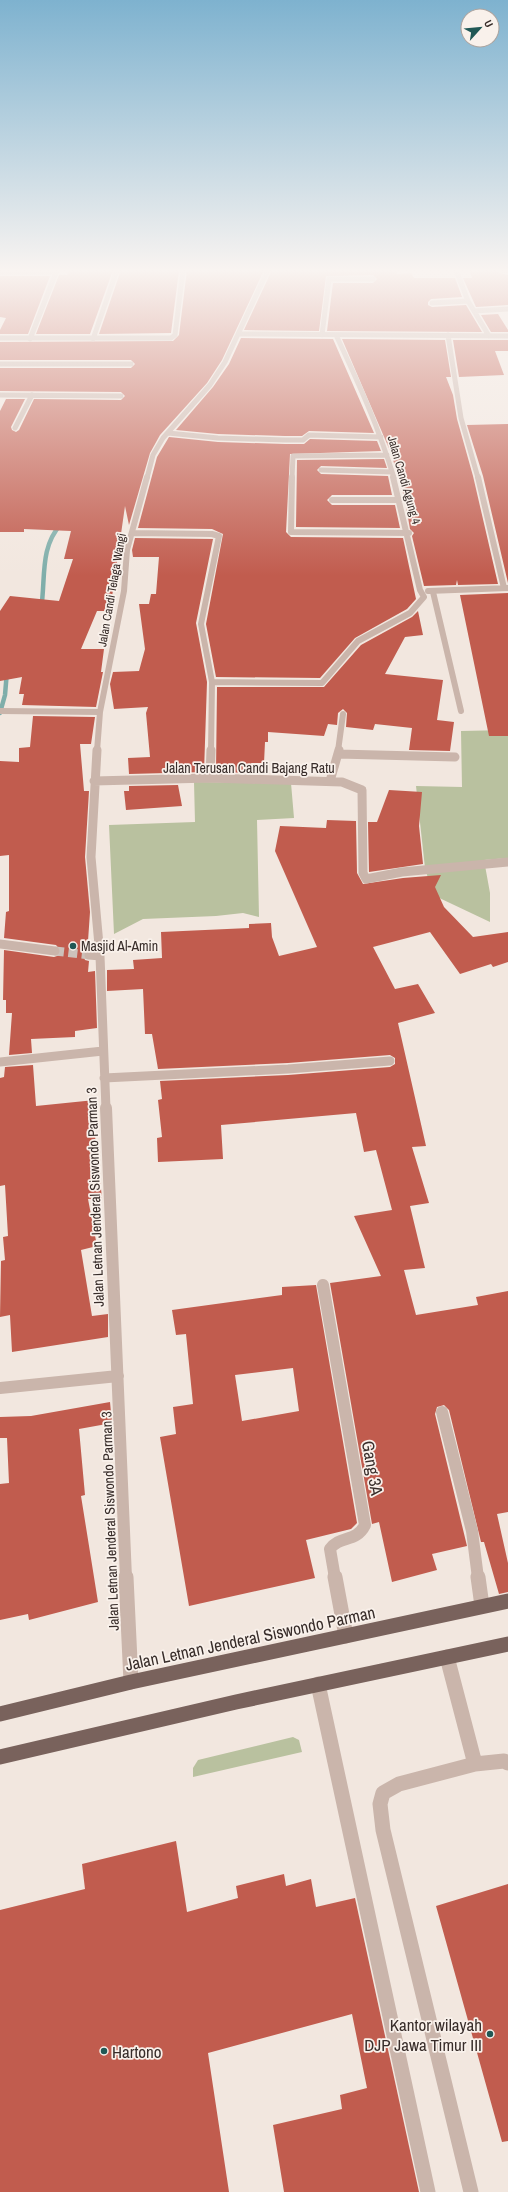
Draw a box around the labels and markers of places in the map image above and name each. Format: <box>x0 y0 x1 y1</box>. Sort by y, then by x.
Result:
place label: Masjid Al-Amin <box>81 937 158 955</box>
marker: Masjid Al-Amin <box>68 941 78 951</box>
place label: Kantor wilayah DJP Jawa Timur III <box>364 2013 482 2056</box>
marker: Kantor wilayah DJP Jawa Timur III <box>485 2029 495 2039</box>
place label: Hartono <box>112 2040 162 2063</box>
marker: Hartono <box>99 2046 109 2056</box>

